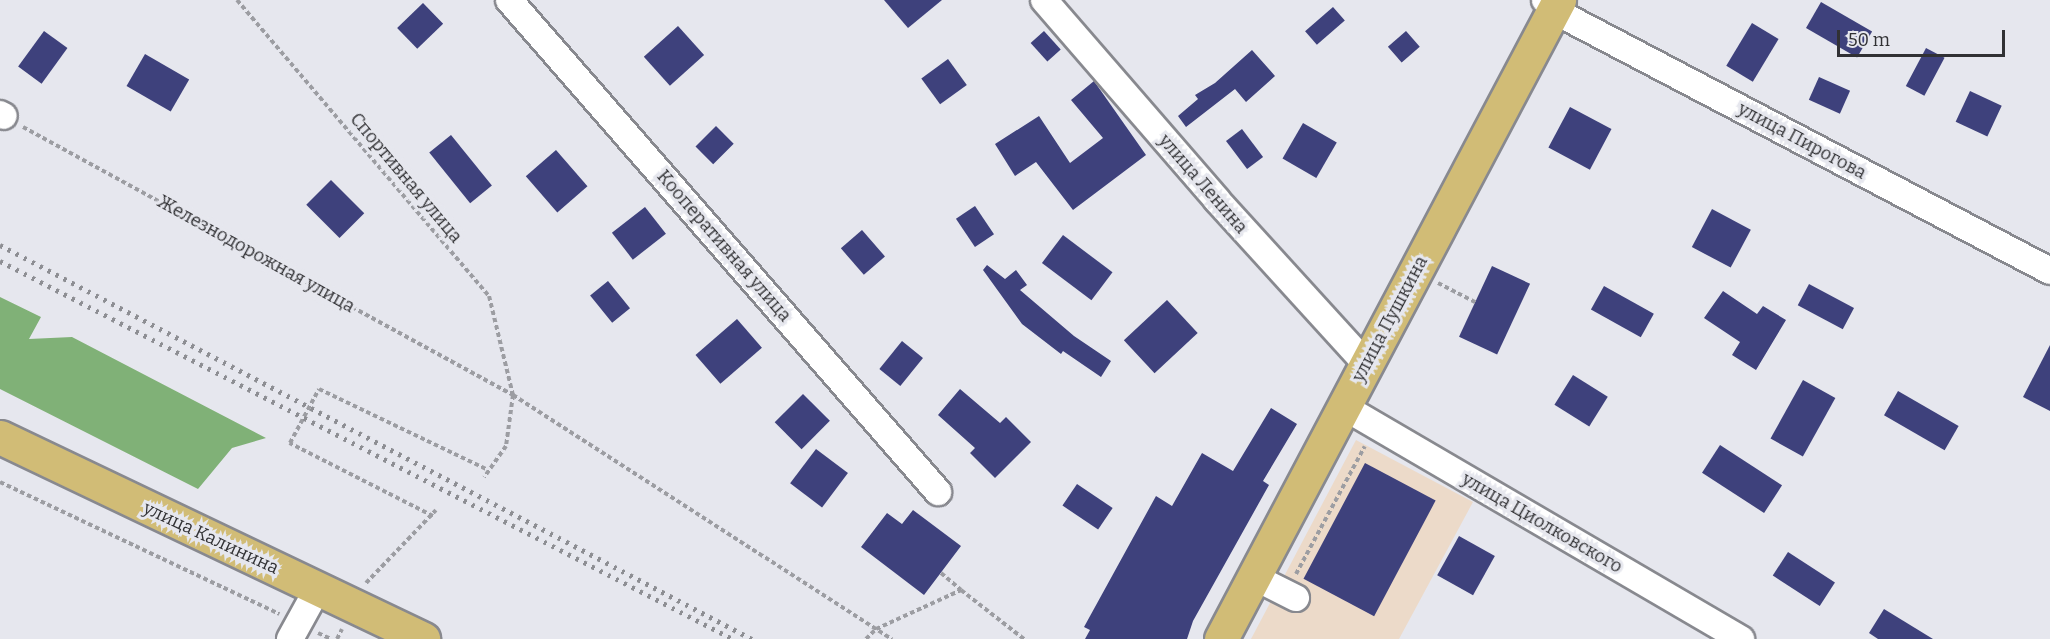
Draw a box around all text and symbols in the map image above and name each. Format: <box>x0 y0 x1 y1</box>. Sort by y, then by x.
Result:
scale bar <box>1840 18 2008 56</box>
text: 50 m <box>1848 29 1890 51</box>
street label: улица Пирогова <box>1734 98 1870 184</box>
street label: Спортивная улица <box>345 109 467 247</box>
street label: улица Ленина <box>1154 130 1252 238</box>
street label: Кооперативная улица <box>652 166 796 326</box>
street label: Железнодорожная улица <box>153 191 359 317</box>
street label: улица Пушкина <box>1348 252 1432 386</box>
street label: улица Циолковского <box>1458 468 1626 578</box>
street label: улица Калинина <box>140 497 282 579</box>

